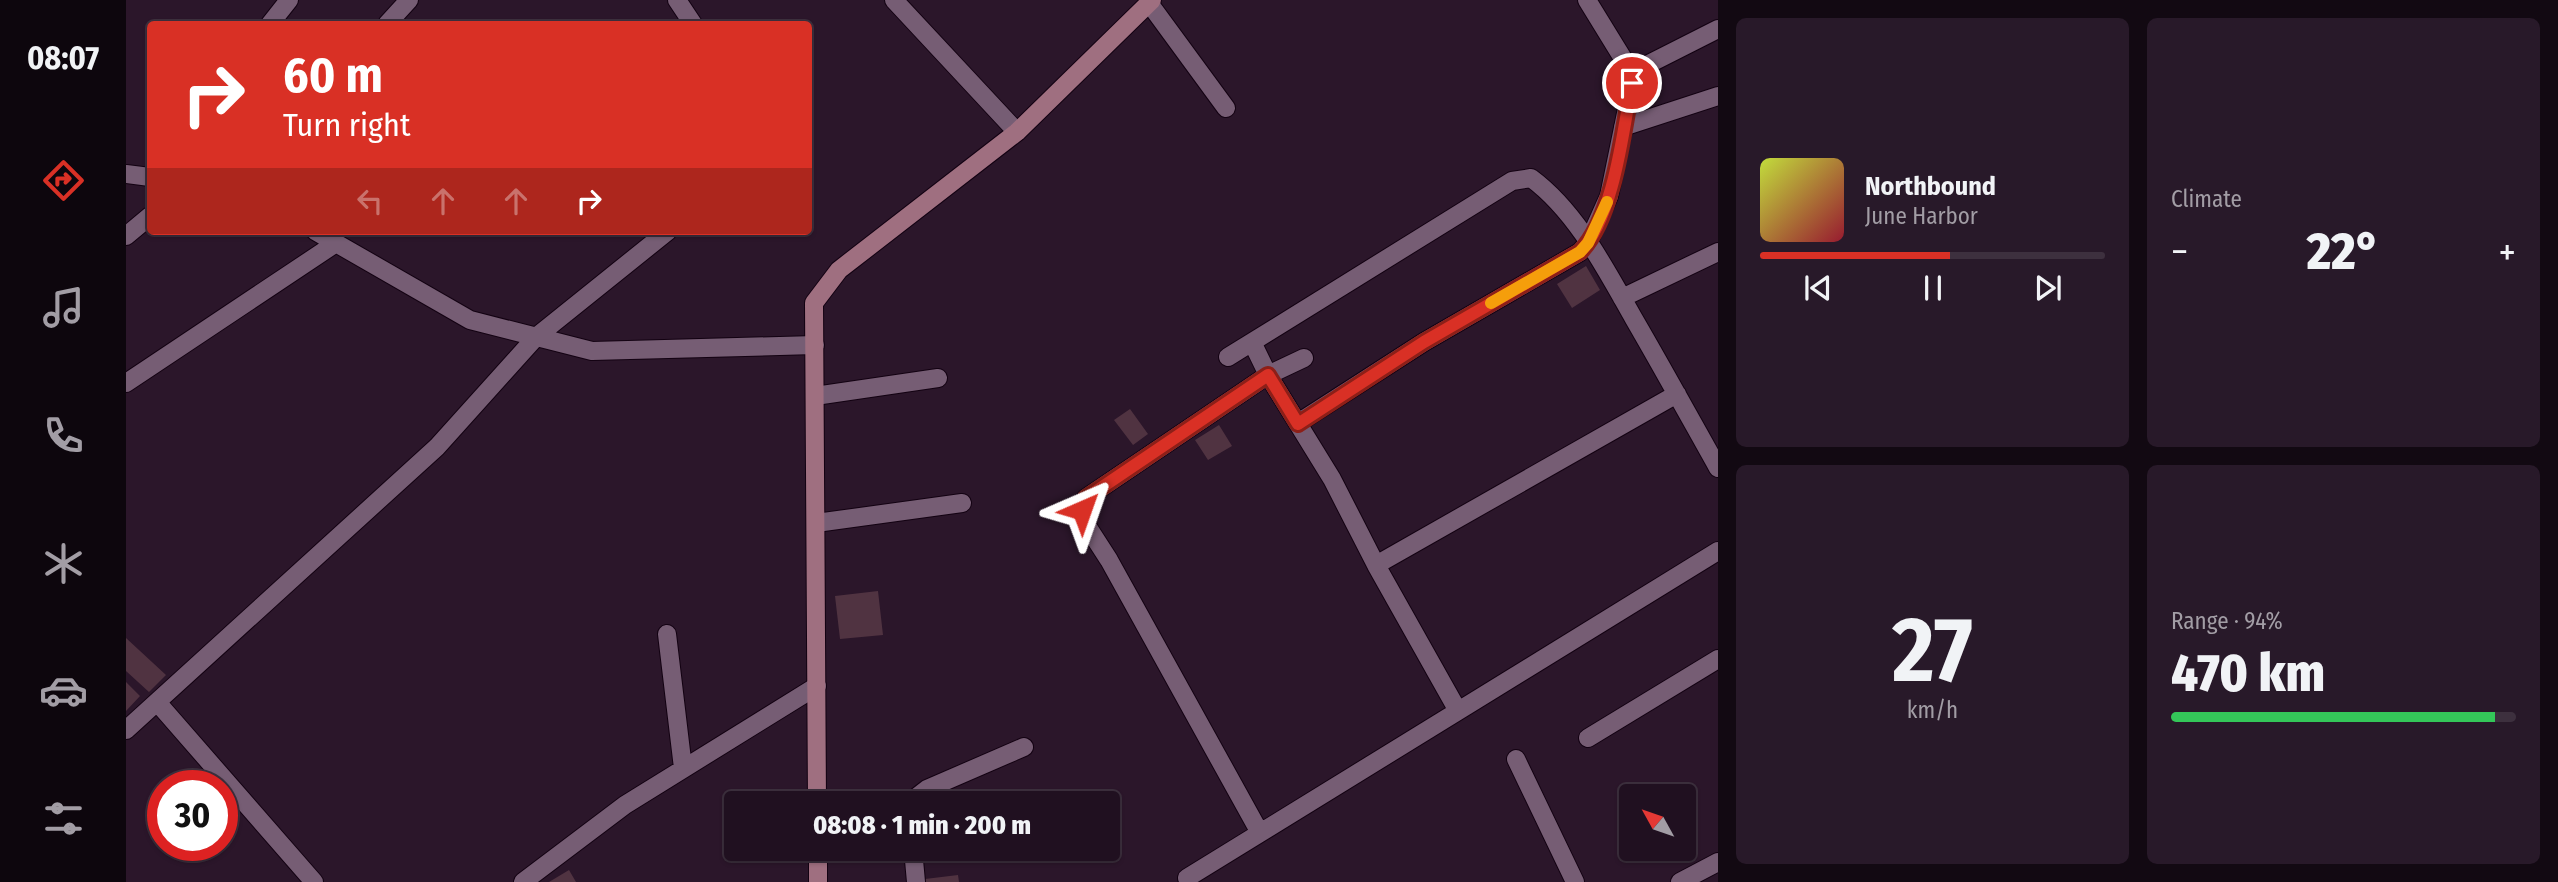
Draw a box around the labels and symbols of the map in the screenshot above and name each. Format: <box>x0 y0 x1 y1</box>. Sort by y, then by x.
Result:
pin <box>1602 53 1662 113</box>
position arrow <box>1045 473 1119 547</box>
speed limit sign: 30 <box>147 770 238 861</box>
north arrow <box>1619 784 1696 861</box>

